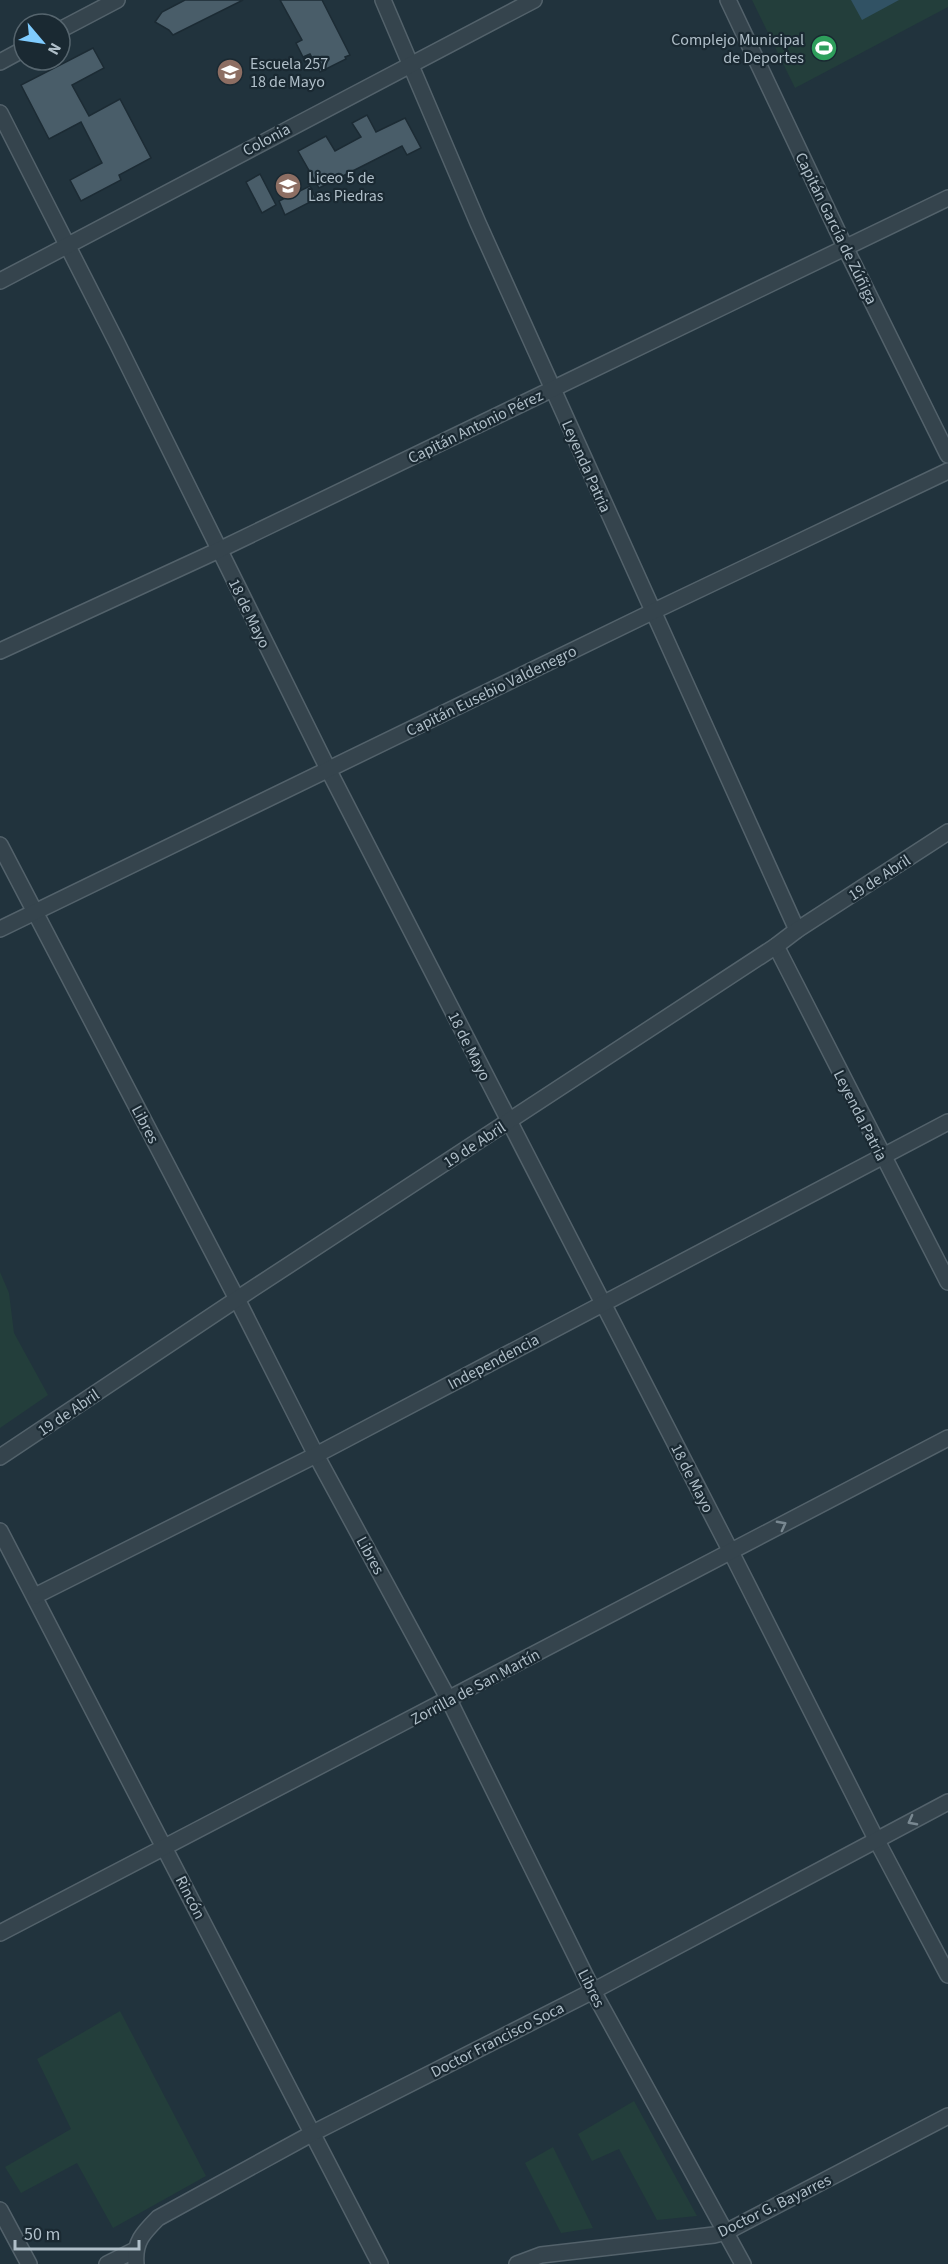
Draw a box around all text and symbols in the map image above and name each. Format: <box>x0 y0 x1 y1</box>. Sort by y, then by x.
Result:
north arrow <box>12 12 72 72</box>
place label: Complejo Municipal de Deportes <box>671 29 804 69</box>
sports icon: Complejo Municipal de Deportes <box>809 33 839 63</box>
text: N <box>42 39 66 59</box>
place label: Escuela 257 18 de Mayo <box>250 53 328 93</box>
school or university icon: Escuela 257 18 de Mayo <box>215 57 245 87</box>
street label: Colonia <box>239 118 294 162</box>
street label: Capitán García de Zúñiga <box>790 149 882 308</box>
place label: Liceo 5 de Las Piedras <box>308 167 384 207</box>
school or university icon: Liceo 5 de Las Piedras <box>273 171 303 201</box>
street label: Capitán Antonio Pérez <box>404 385 547 469</box>
street label: Leyenda Patria <box>556 417 616 516</box>
street label: 18 de Mayo <box>223 575 275 652</box>
street label: Capitán Eusebio Valdenegro <box>403 640 580 742</box>
street label: 19 de Abril <box>844 849 915 906</box>
street label: 18 de Mayo <box>442 1008 496 1085</box>
street label: Leyenda Patria <box>828 1066 892 1165</box>
street label: Libres <box>126 1101 164 1148</box>
street label: 19 de Abril <box>439 1116 510 1173</box>
street label: Independencia <box>444 1329 543 1395</box>
street label: 19 de Abril <box>33 1384 104 1442</box>
street label: 18 de Mayo <box>665 1440 719 1517</box>
one-way arrow <box>776 1521 787 1532</box>
street label: Libres <box>351 1532 390 1579</box>
street label: Zorrilla de San Martín <box>407 1644 544 1730</box>
one-way arrow <box>907 1813 918 1825</box>
street label: Rincón <box>170 1872 210 1923</box>
street label: Libres <box>572 1965 610 2012</box>
street label: Doctor Francisco Soca <box>427 1997 568 2083</box>
street label: Doctor G. Bayarres <box>714 2169 835 2243</box>
scale bar <box>15 2213 140 2251</box>
text: 50 m <box>24 2222 60 2247</box>

